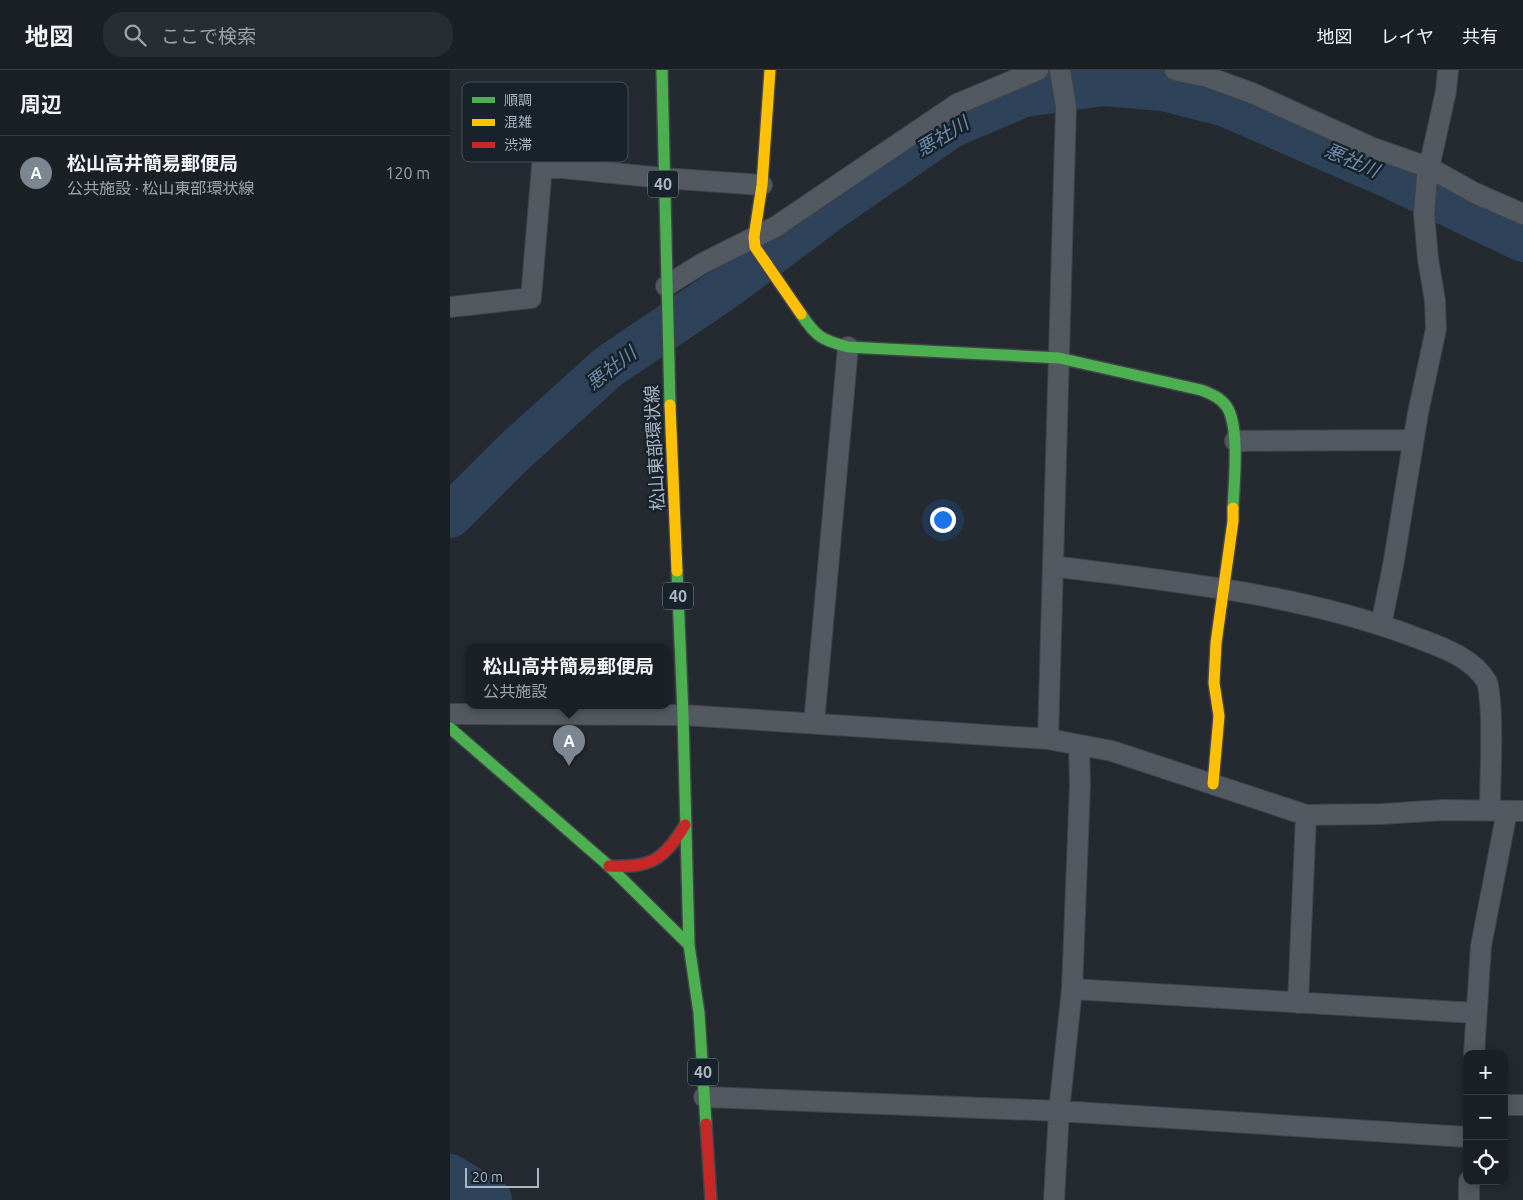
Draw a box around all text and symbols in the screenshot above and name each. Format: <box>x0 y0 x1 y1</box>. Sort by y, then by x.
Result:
search box <box>103 12 453 57</box>
icon: search <box>121 21 149 49</box>
text: 地図 <box>25 23 73 50</box>
text: ここで検索 <box>161 25 256 47</box>
text: 地図 <box>1317 26 1353 46</box>
text: レイヤ <box>1381 26 1434 46</box>
text: 共有 <box>1462 26 1498 46</box>
legend <box>462 82 628 162</box>
text: 周辺 <box>20 92 62 116</box>
text: 順調 <box>504 92 532 108</box>
water label: 悪社川 <box>912 111 974 160</box>
text: 混雑 <box>504 114 532 130</box>
text: 渋滞 <box>504 137 532 153</box>
water label: 悪社川 <box>1321 139 1384 182</box>
text: 松山高井簡易郵便局 <box>67 152 238 174</box>
text: A <box>30 164 42 182</box>
text: 120 m <box>385 164 430 182</box>
road number: 40 <box>648 170 678 198</box>
text: 公共施設 · 松山東部環状線 <box>67 179 254 197</box>
water label: 悪社川 <box>582 341 642 394</box>
street label: 松山東部環状線 <box>641 385 667 511</box>
your location <box>930 507 956 533</box>
road number: 40 <box>663 582 693 610</box>
popup <box>466 644 671 709</box>
text: 松山高井簡易郵便局 <box>483 655 654 677</box>
text: 公共施設 <box>483 682 547 700</box>
pin: A <box>553 725 585 766</box>
map controls <box>1463 1050 1508 1185</box>
button: + <box>1463 1050 1508 1095</box>
road number: 40 <box>688 1059 718 1086</box>
button: − <box>1463 1095 1508 1140</box>
button: locate <box>1463 1140 1508 1185</box>
scale bar <box>465 1165 539 1188</box>
text: 20 m <box>472 1169 503 1185</box>

